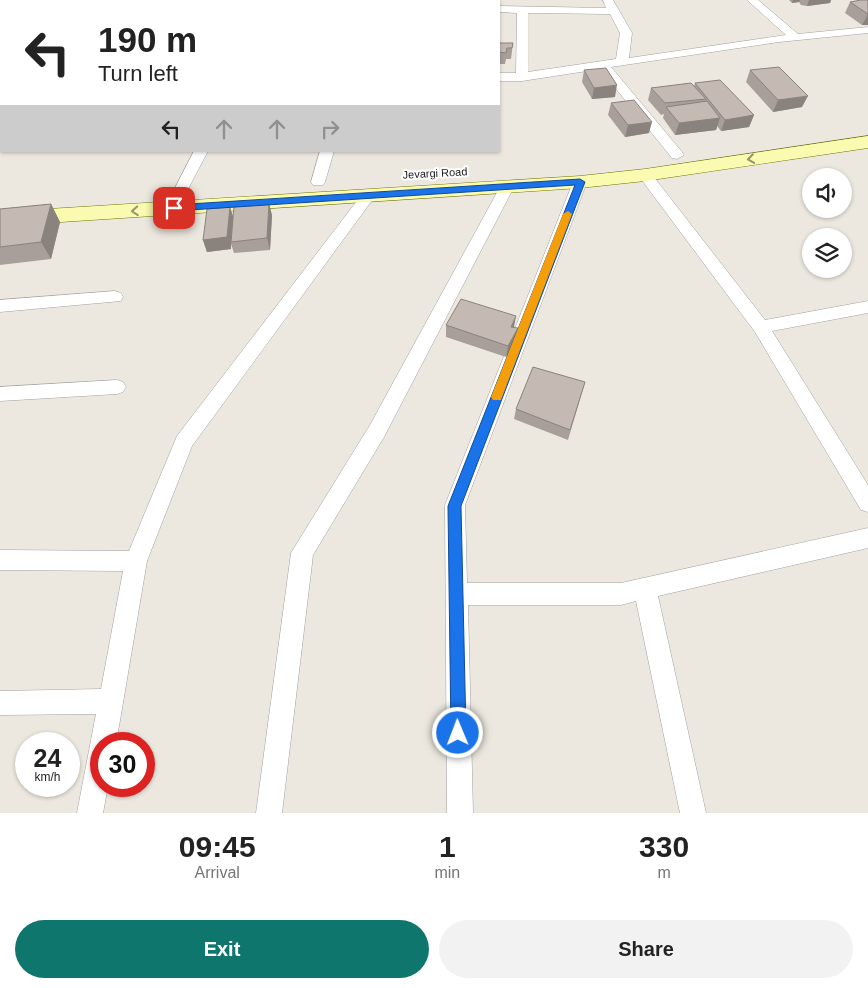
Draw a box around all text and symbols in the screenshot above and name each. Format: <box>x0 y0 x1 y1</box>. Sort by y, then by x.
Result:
icon: left <box>15 20 80 85</box>
text: 190 m <box>98 20 197 59</box>
text: Turn left <box>98 61 178 86</box>
icon: left <box>157 115 185 143</box>
icon: ahead <box>210 115 238 143</box>
icon: ahead <box>263 115 291 143</box>
icon: right <box>316 115 344 143</box>
one-way arrow <box>746 153 754 164</box>
street label: Jevargi Road <box>402 165 468 181</box>
map controls <box>802 168 852 278</box>
button: sound <box>802 168 852 218</box>
pin <box>153 187 195 229</box>
icon: arrive <box>160 194 188 222</box>
one-way arrow <box>131 205 139 216</box>
button: layers <box>802 228 852 278</box>
position arrow <box>431 706 483 758</box>
speed limit sign: 30 <box>90 732 155 797</box>
text: 24 <box>34 744 61 772</box>
text: km/h <box>34 770 61 784</box>
text: 09:45 <box>179 830 256 863</box>
text: 1 <box>439 830 456 863</box>
text: 330 <box>639 830 689 863</box>
text: Arrival <box>195 864 240 881</box>
text: min <box>434 864 460 881</box>
text: m <box>657 864 671 881</box>
button: Exit <box>15 920 429 978</box>
button: Share <box>439 920 853 978</box>

